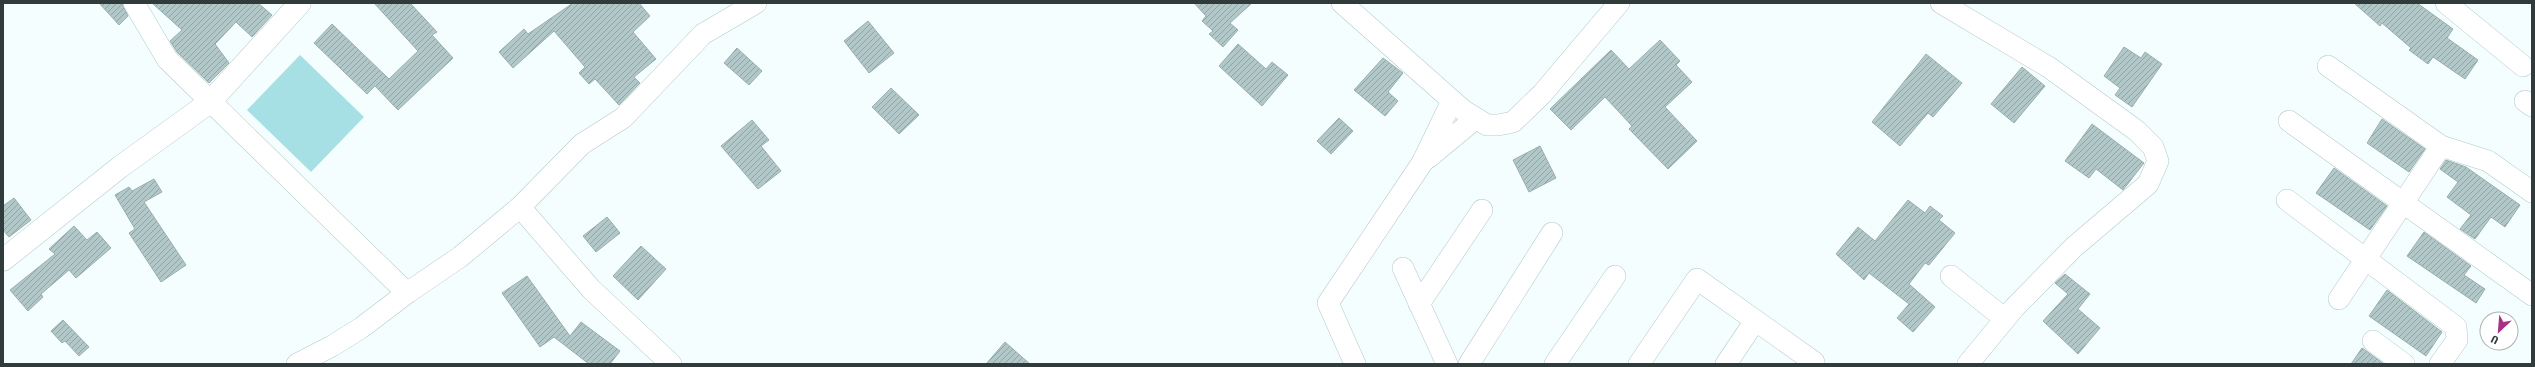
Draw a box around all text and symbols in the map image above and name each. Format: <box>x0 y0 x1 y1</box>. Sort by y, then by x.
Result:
north arrow <box>2479 311 2519 351</box>
text: U <box>2489 332 2501 347</box>

